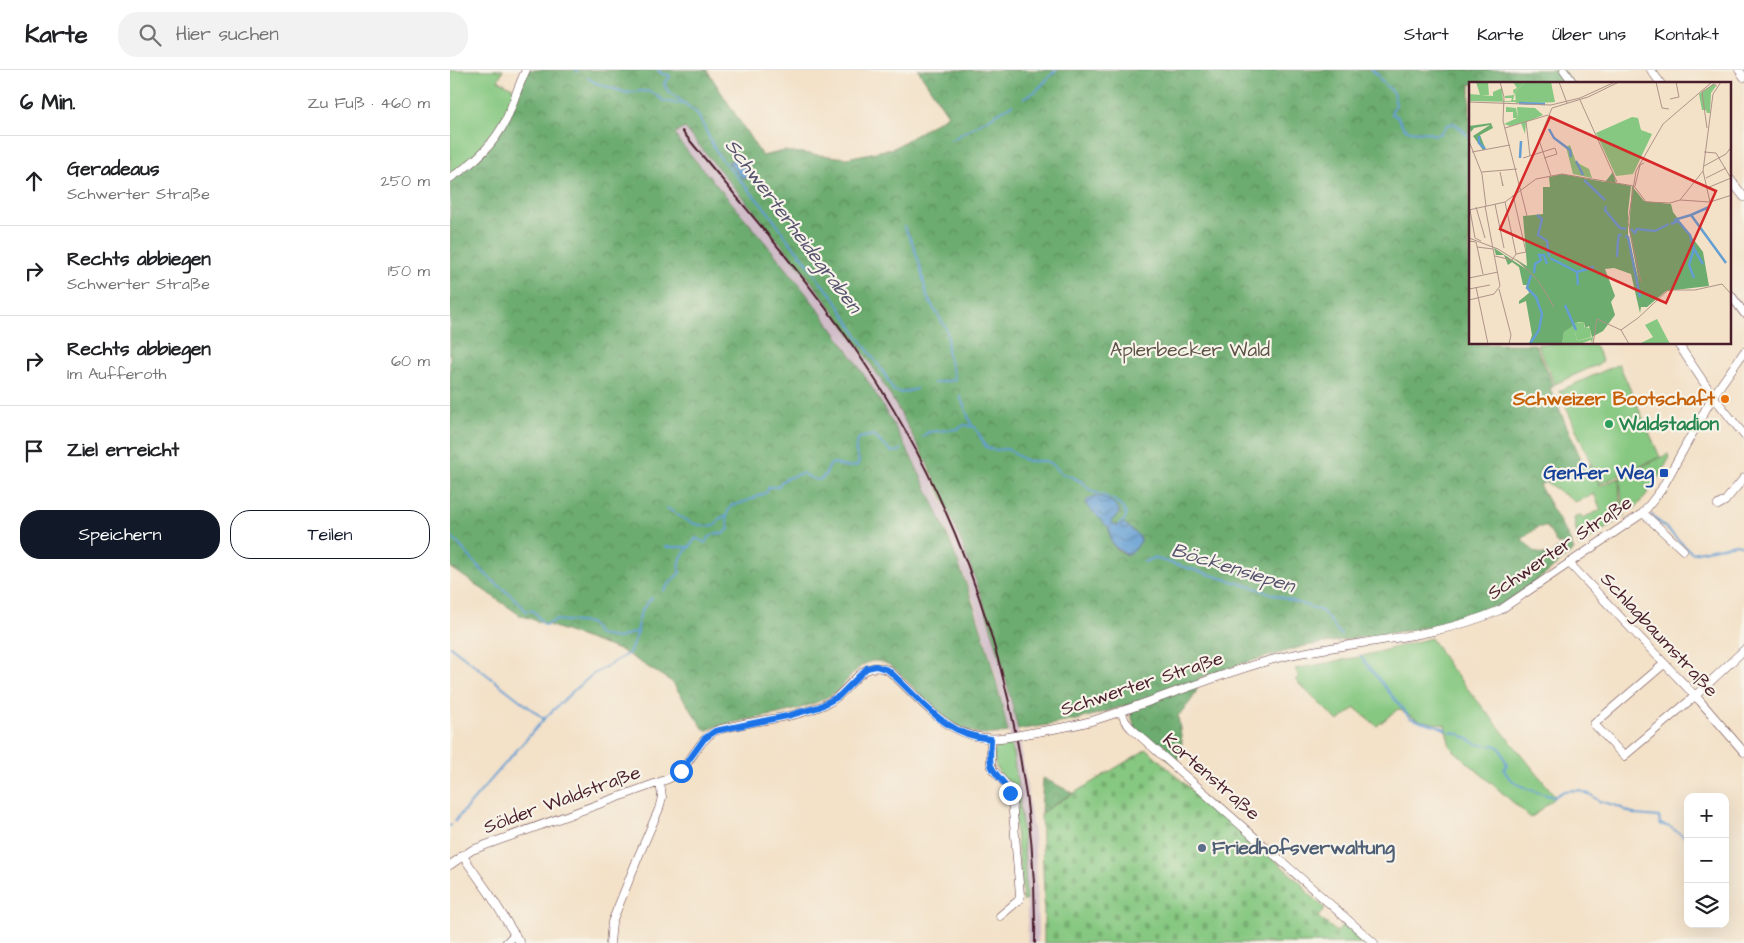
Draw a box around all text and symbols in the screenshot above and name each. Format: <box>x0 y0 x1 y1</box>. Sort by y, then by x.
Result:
search box <box>118 12 468 57</box>
text: Karte <box>25 18 88 52</box>
icon: search <box>136 21 164 49</box>
text: Hier suchen <box>176 21 279 48</box>
text: Start <box>1404 22 1449 47</box>
text: Karte <box>1477 22 1524 47</box>
text: Über uns <box>1552 22 1626 47</box>
text: Kontakt <box>1654 22 1719 47</box>
inset map <box>1469 82 1732 345</box>
text: 6 Min. <box>20 88 76 117</box>
text: Zu Fuß · 460 m <box>307 92 430 114</box>
water label: Schwerterheidegraben <box>717 133 869 321</box>
text: Geradeaus <box>67 156 159 183</box>
icon: ahead <box>20 167 48 195</box>
text: 250 m <box>381 170 430 192</box>
text: Schwerter Straße <box>67 183 210 205</box>
text: Rechts abbiegen <box>67 246 211 273</box>
icon: right <box>20 257 48 285</box>
text: 150 m <box>388 260 430 282</box>
text: Schwerter Straße <box>67 273 210 295</box>
text: Rechts abbiegen <box>67 336 211 363</box>
park label: Aplerbecker Wald <box>1110 337 1270 364</box>
icon: right <box>20 347 48 375</box>
text: 60 m <box>391 350 430 372</box>
text: Im Aufferoth <box>67 363 167 385</box>
place label: Schweizer Bootschaft <box>1512 386 1715 413</box>
marker: Schweizer Bootschaft <box>1719 393 1731 405</box>
place label: Waldstadion <box>1618 411 1719 438</box>
marker: Waldstadion <box>1603 418 1615 430</box>
icon: arrive <box>20 437 48 465</box>
text: Ziel erreicht <box>67 437 179 464</box>
place label: Genfer Weg <box>1543 460 1654 488</box>
marker: Genfer Weg <box>1658 467 1670 479</box>
street label: Schwerter Straße <box>1482 489 1638 607</box>
button: Speichern <box>20 510 220 559</box>
button: Teilen <box>230 510 430 559</box>
water label: Böckensiepen <box>1168 536 1300 601</box>
street label: Schlagbaumstraße <box>1593 567 1724 704</box>
street label: Schwerter Straße <box>1057 645 1227 723</box>
street label: Kortenstraße <box>1156 727 1266 827</box>
street label: Sölder Waldstraße <box>480 759 644 841</box>
route start <box>670 760 693 783</box>
route end <box>999 782 1022 805</box>
map controls <box>1684 793 1729 928</box>
button: + <box>1684 793 1729 838</box>
place label: Friedhofsverwaltung <box>1212 835 1395 863</box>
button: − <box>1684 838 1729 883</box>
marker: Friedhofsverwaltung <box>1196 842 1208 854</box>
button: layers <box>1684 883 1729 928</box>

